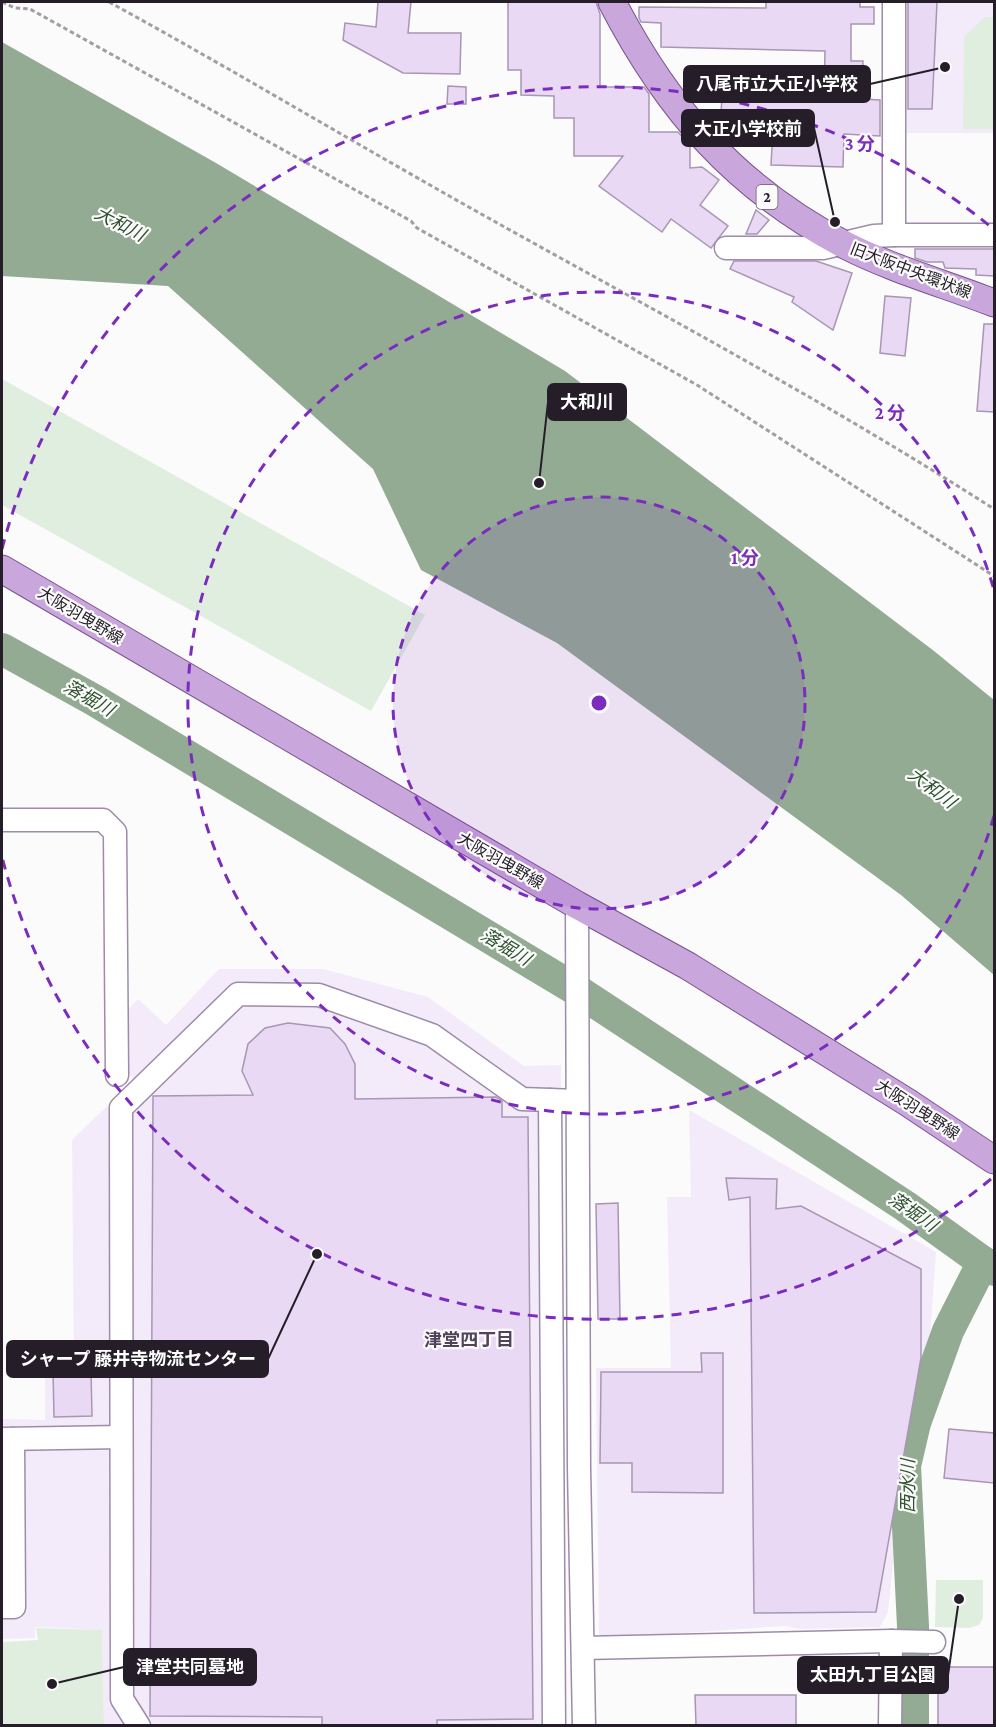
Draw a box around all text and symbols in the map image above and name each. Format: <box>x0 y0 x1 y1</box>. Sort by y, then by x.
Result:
callout: 八尾市立大正小学校 <box>684 66 870 102</box>
text: 八尾市立大正小学校 <box>696 74 858 94</box>
callout: 大正小学校前 <box>682 110 814 146</box>
text: 大正小学校前 <box>694 119 802 139</box>
text: 3 分 <box>845 134 875 154</box>
road number: 2 <box>756 185 777 209</box>
water label: 大和川 <box>91 203 150 246</box>
street label: 旧大阪中央環状線 <box>848 240 974 301</box>
callout: 大和川 <box>548 384 626 420</box>
text: 大和川 <box>560 392 614 412</box>
text: 2 分 <box>875 403 905 423</box>
text: 1 分 <box>731 548 759 568</box>
street label: 大阪羽曳野線 <box>35 583 126 647</box>
water label: 落堀川 <box>61 676 119 721</box>
centre of rings <box>589 693 609 713</box>
water label: 大和川 <box>904 764 961 813</box>
street label: 大阪羽曳野線 <box>455 829 547 892</box>
water label: 落堀川 <box>478 925 536 971</box>
street label: 大阪羽曳野線 <box>873 1076 963 1143</box>
water label: 落堀川 <box>885 1188 942 1237</box>
district label: 津堂四丁目 <box>424 1330 514 1350</box>
callout: シャープ 藤井寺物流センター <box>7 1341 268 1377</box>
text: シャープ 藤井寺物流センター <box>20 1349 256 1369</box>
water label: 西水川 <box>898 1457 918 1513</box>
callout: 津堂共同墓地 <box>124 1649 256 1685</box>
text: 津堂共同墓地 <box>136 1657 244 1677</box>
callout: 太田九丁目公園 <box>798 1657 948 1693</box>
text: 太田九丁目公園 <box>810 1665 936 1685</box>

